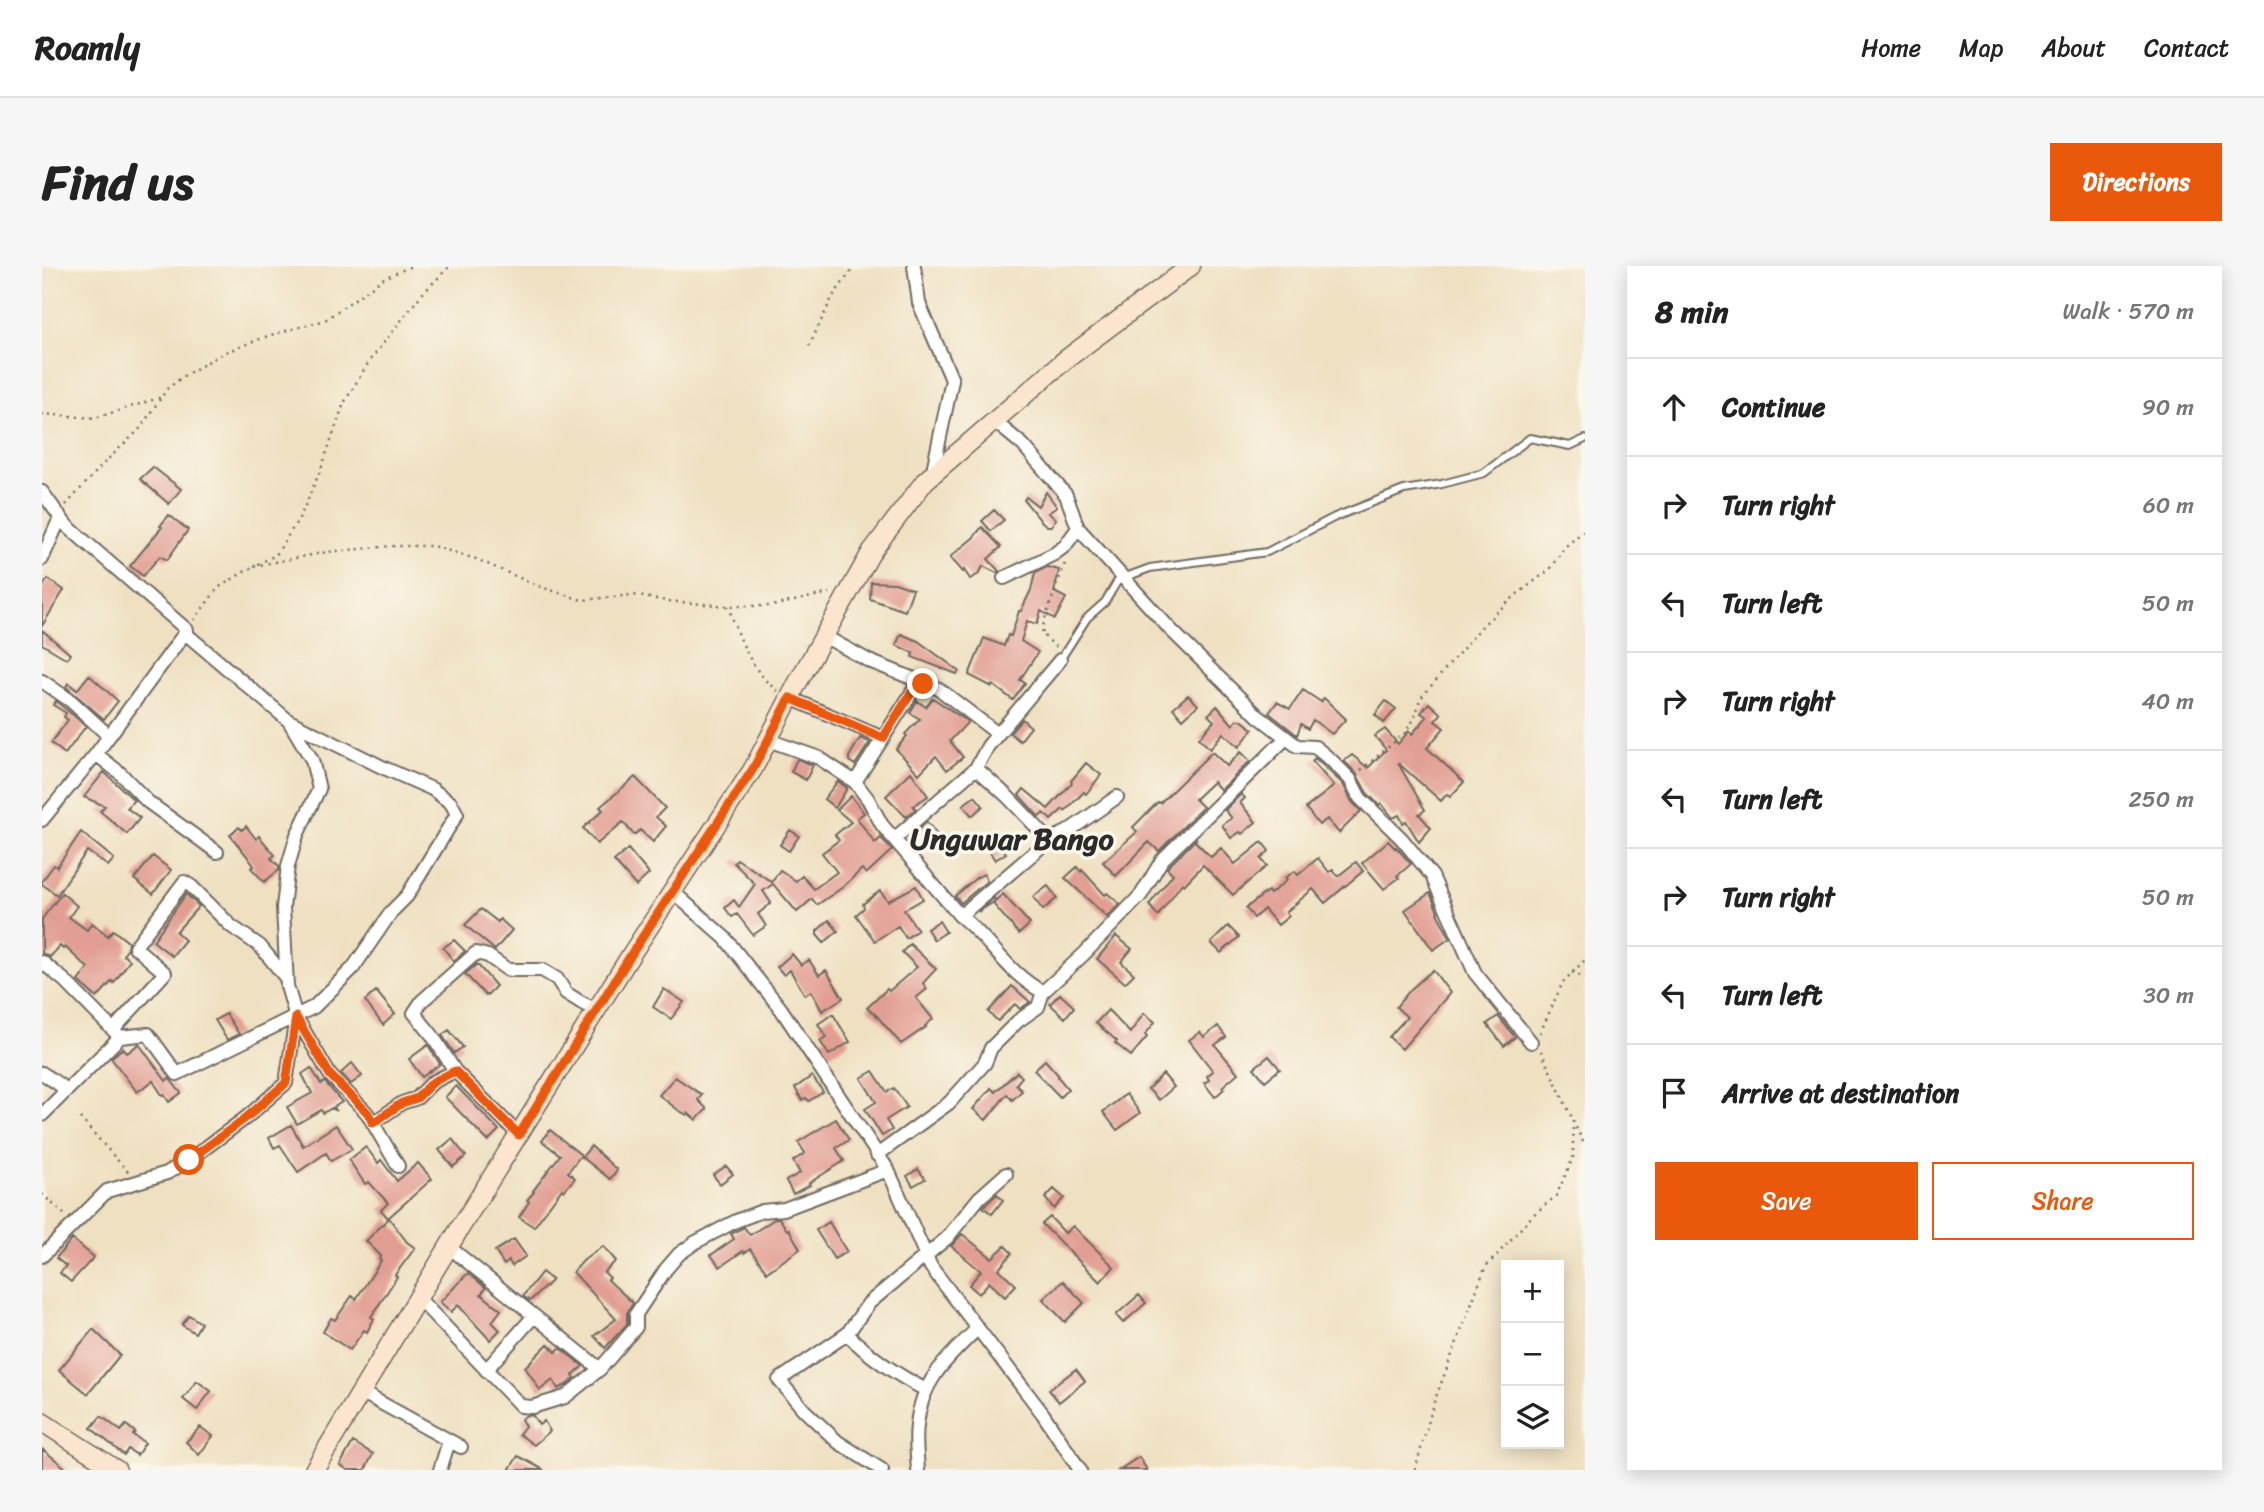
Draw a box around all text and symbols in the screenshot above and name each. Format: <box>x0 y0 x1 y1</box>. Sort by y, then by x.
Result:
text: Roamly <box>35 19 140 77</box>
text: Home <box>1861 27 1921 69</box>
text: Map <box>1959 27 2003 69</box>
text: About <box>2041 27 2106 69</box>
text: Contact <box>2144 27 2229 69</box>
text: Find us <box>42 139 194 226</box>
button: Directions <box>2050 143 2222 221</box>
text: 8 min <box>1655 285 1728 339</box>
text: Walk · 570 m <box>2062 291 2194 332</box>
text: Continue <box>1722 384 1825 430</box>
text: 90 m <box>2142 387 2194 428</box>
icon: ahead <box>1655 388 1693 426</box>
text: Turn right <box>1722 482 1835 528</box>
text: 60 m <box>2143 485 2194 526</box>
icon: right <box>1655 486 1693 524</box>
text: Turn left <box>1722 580 1822 626</box>
text: 50 m <box>2142 583 2194 624</box>
icon: left <box>1655 584 1693 622</box>
route end <box>907 668 938 699</box>
text: Turn right <box>1722 678 1835 724</box>
text: 40 m <box>2141 681 2194 722</box>
icon: right <box>1655 682 1693 720</box>
text: Turn left <box>1722 776 1822 822</box>
text: 250 m <box>2128 779 2194 820</box>
icon: left <box>1655 780 1693 818</box>
district label: Unguwar Bango <box>910 812 1115 866</box>
text: Turn right <box>1722 874 1835 920</box>
text: 50 m <box>2142 877 2194 918</box>
icon: right <box>1655 878 1693 916</box>
text: Turn left <box>1722 972 1822 1018</box>
text: 30 m <box>2143 975 2194 1016</box>
icon: left <box>1655 976 1693 1014</box>
text: Arrive at destination <box>1722 1070 1959 1116</box>
icon: arrive <box>1655 1074 1693 1112</box>
route start <box>173 1144 204 1175</box>
button: Save <box>1655 1162 1918 1240</box>
button: Share <box>1932 1162 2194 1240</box>
map controls <box>1501 1260 1564 1449</box>
button: + <box>1501 1260 1564 1323</box>
button: − <box>1501 1323 1564 1386</box>
button: layers <box>1501 1386 1564 1449</box>

